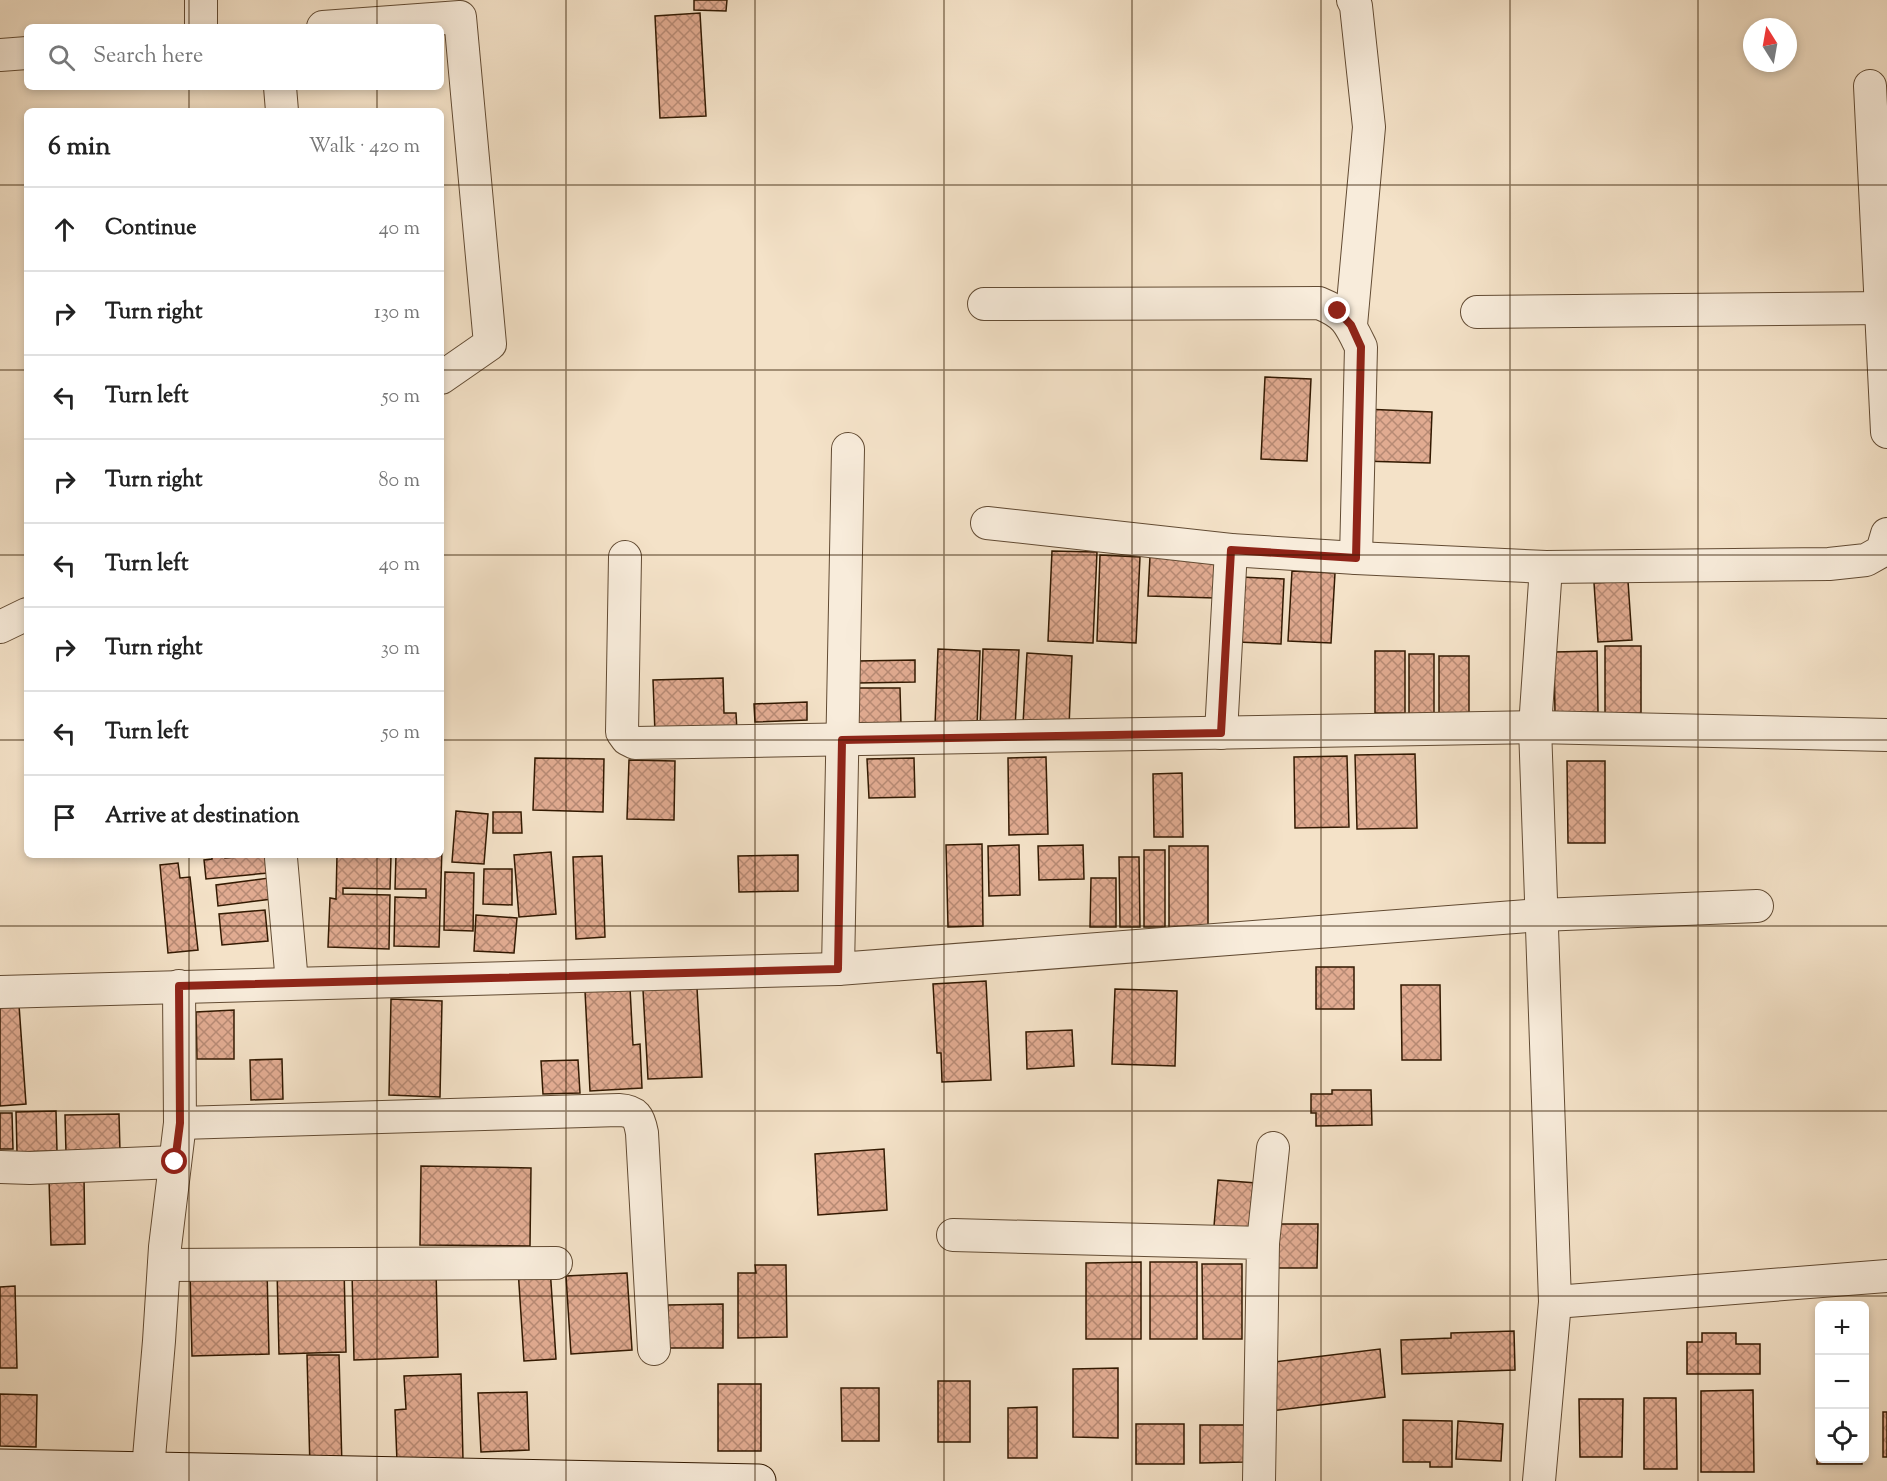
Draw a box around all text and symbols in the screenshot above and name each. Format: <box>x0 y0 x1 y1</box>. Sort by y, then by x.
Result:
north arrow <box>1743 18 1797 72</box>
search box <box>24 24 444 90</box>
icon: search <box>45 41 78 74</box>
text: Search here <box>93 41 203 73</box>
text: 6 min <box>48 129 111 166</box>
text: Walk · 420 m <box>309 133 420 162</box>
icon: ahead <box>48 213 81 246</box>
text: Continue <box>105 213 196 245</box>
text: 40 m <box>379 215 420 244</box>
icon: right <box>48 297 81 330</box>
text: Turn right <box>105 297 202 329</box>
route end <box>1324 297 1350 323</box>
text: 130 m <box>374 299 420 328</box>
icon: left <box>48 381 81 414</box>
text: Turn left <box>105 381 188 413</box>
text: 50 m <box>382 383 420 412</box>
icon: right <box>48 465 81 498</box>
text: Turn right <box>105 465 202 497</box>
text: 80 m <box>379 467 420 496</box>
icon: left <box>48 549 81 582</box>
text: Turn left <box>105 549 188 581</box>
text: 40 m <box>379 551 420 580</box>
icon: right <box>48 633 81 666</box>
text: Turn right <box>105 633 202 665</box>
text: 30 m <box>381 635 420 664</box>
icon: left <box>48 717 81 750</box>
text: Turn left <box>105 717 188 749</box>
text: 50 m <box>382 719 420 748</box>
icon: arrive <box>48 801 81 834</box>
text: Arrive at destination <box>105 801 300 833</box>
route start <box>161 1148 187 1174</box>
map controls <box>1815 1301 1869 1463</box>
button: + <box>1815 1301 1869 1355</box>
button: − <box>1815 1355 1869 1409</box>
button: locate <box>1815 1409 1869 1463</box>

